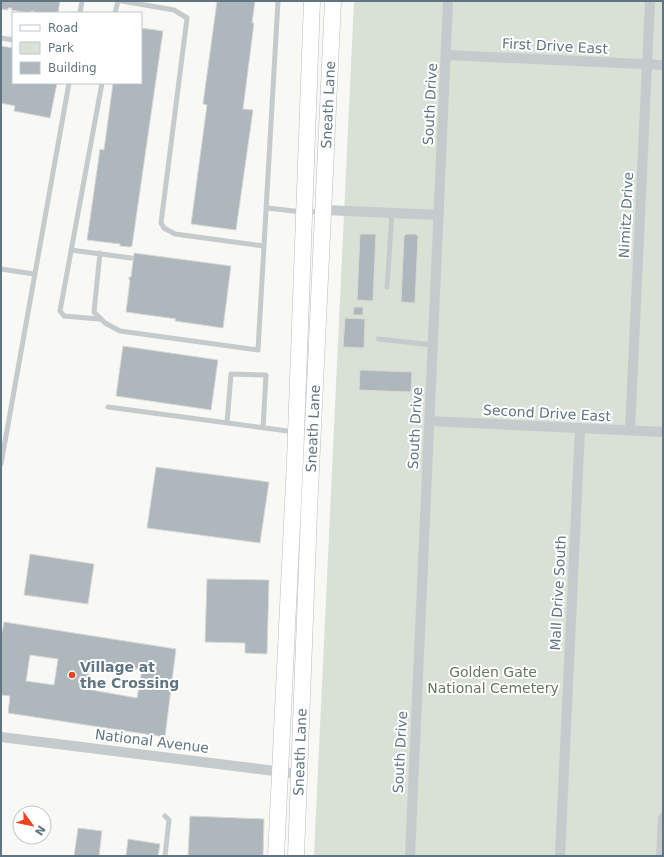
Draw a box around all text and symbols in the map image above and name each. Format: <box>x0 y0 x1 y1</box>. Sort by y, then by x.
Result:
legend <box>12 12 142 84</box>
text: Road <box>48 21 78 35</box>
street label: First Drive East <box>502 35 609 57</box>
text: Park <box>48 41 74 55</box>
text: Building <box>48 61 97 75</box>
street label: Sneath Lane <box>318 61 338 149</box>
street label: South Drive <box>420 62 440 146</box>
street label: Nimitz Drive <box>616 171 636 259</box>
street label: Sneath Lane <box>303 384 323 473</box>
street label: South Drive <box>405 386 425 470</box>
street label: Second Drive East <box>483 402 612 424</box>
street label: Mall Drive South <box>547 535 569 651</box>
place label: Village at the Crossing <box>80 659 179 691</box>
park label: Golden Gate National Cemetery <box>427 664 559 696</box>
marker: Village at the Crossing <box>67 670 77 680</box>
street label: Sneath Lane <box>290 708 310 796</box>
street label: South Drive <box>390 710 410 794</box>
street label: National Avenue <box>94 726 210 756</box>
north arrow <box>12 805 52 845</box>
text: N <box>32 823 48 838</box>

